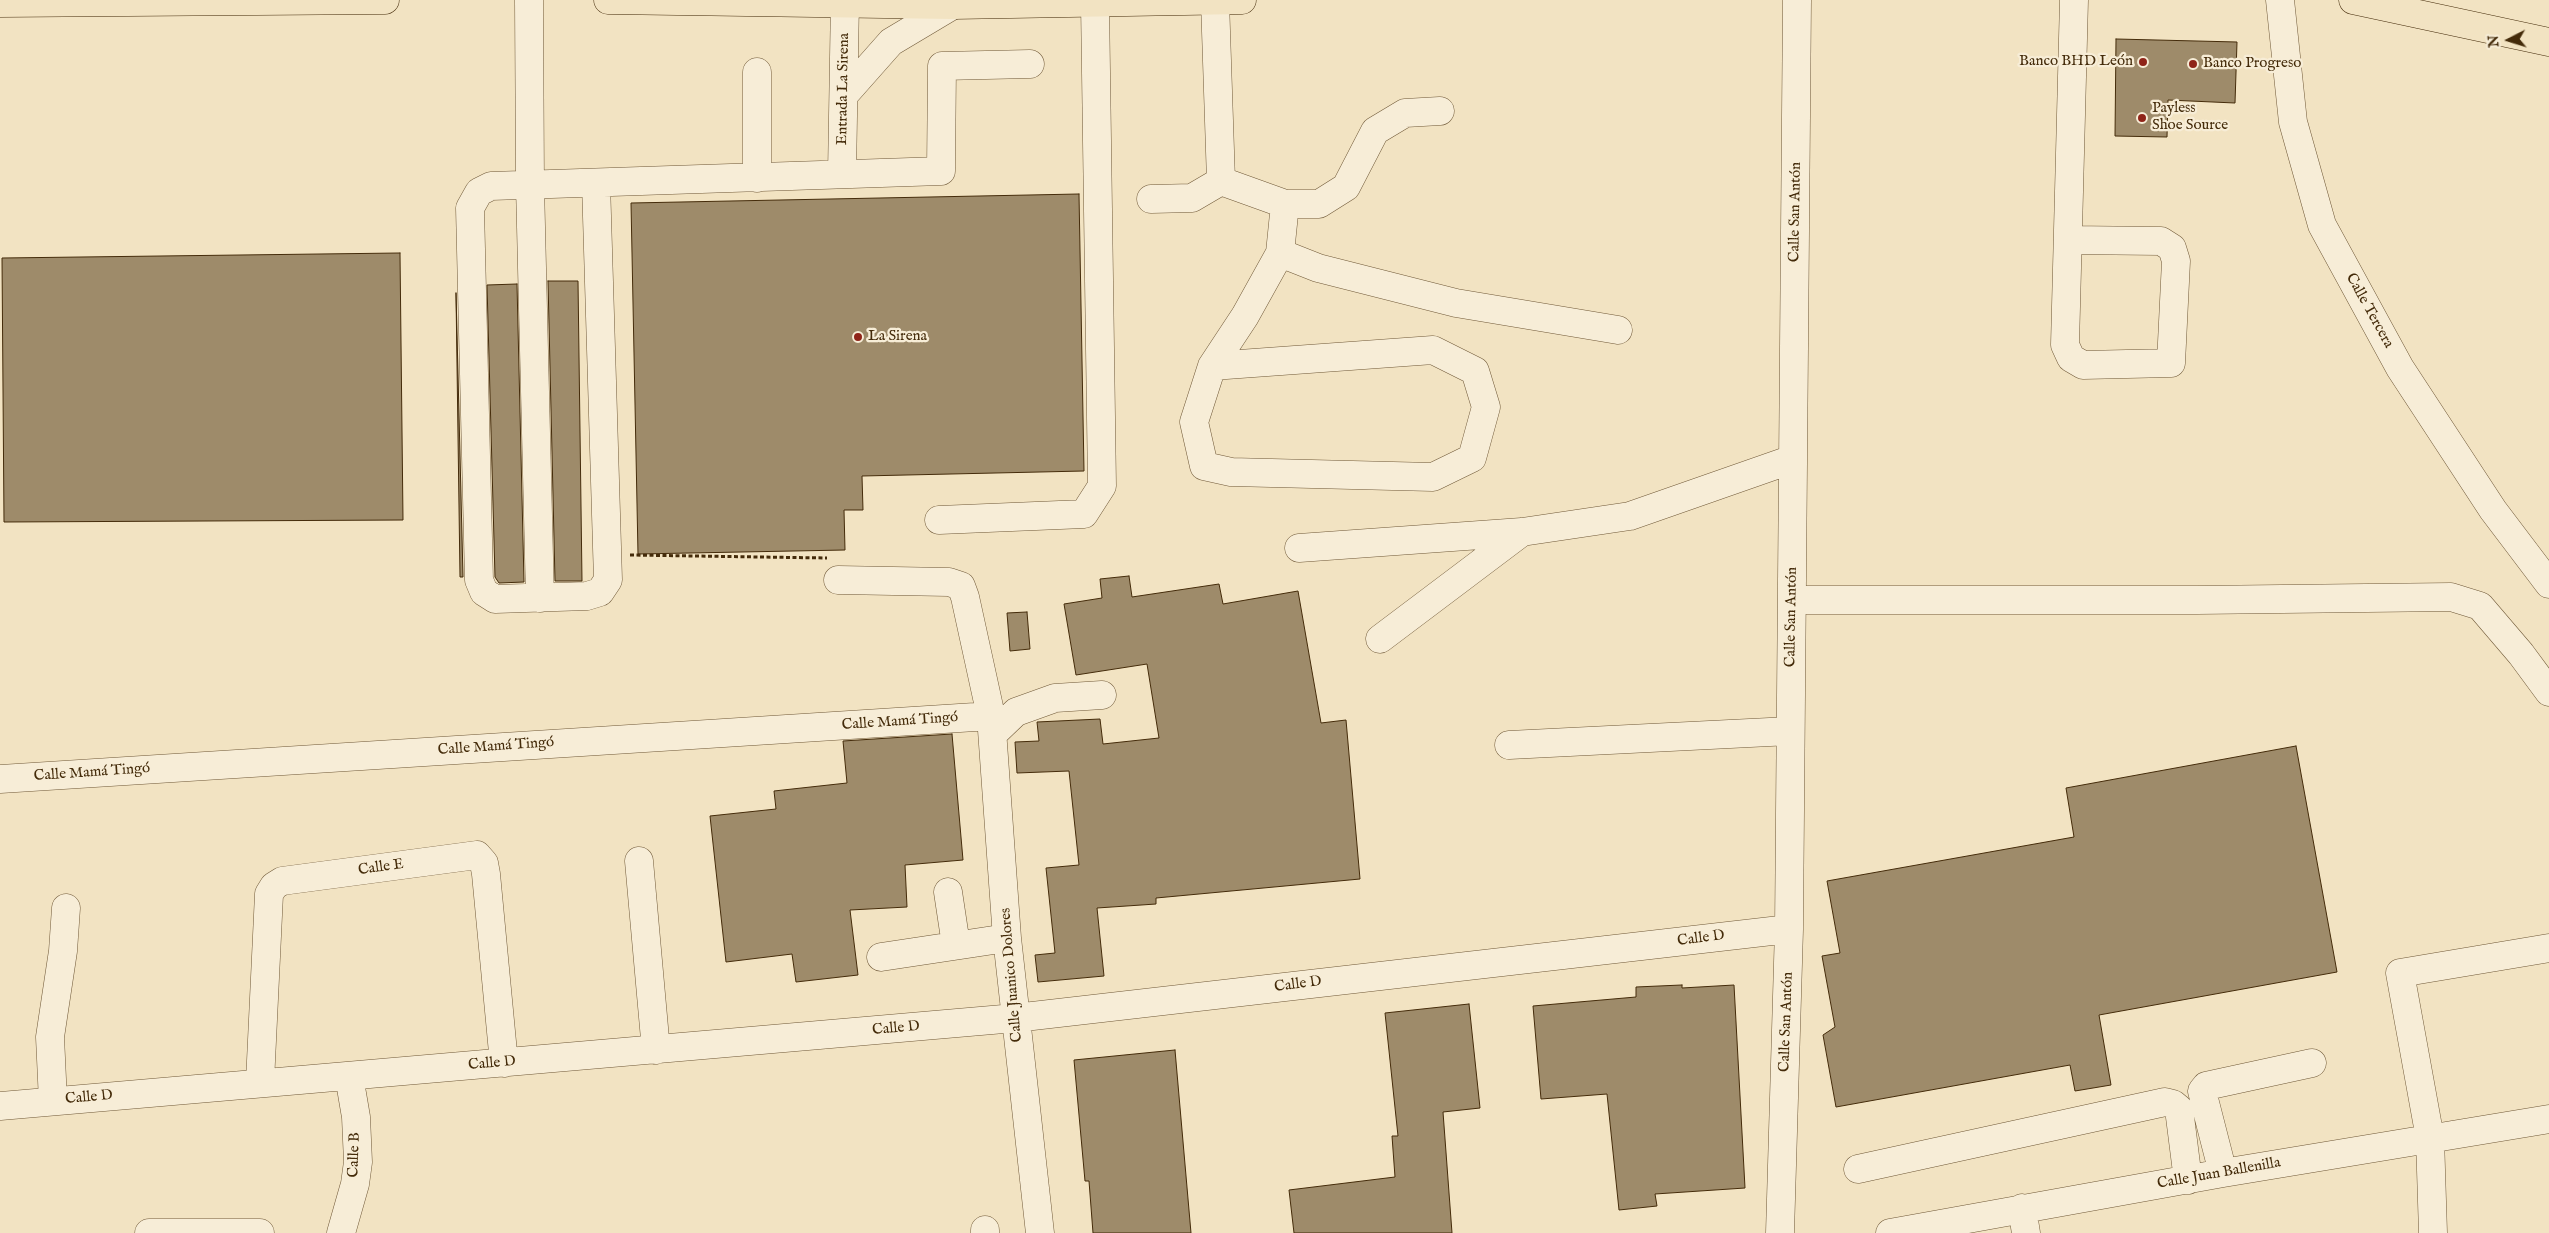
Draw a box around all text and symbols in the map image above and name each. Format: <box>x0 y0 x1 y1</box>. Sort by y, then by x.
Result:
north arrow <box>2484 15 2534 65</box>
street label: Entrada La Sirena <box>834 33 854 145</box>
text: N <box>2485 34 2504 48</box>
place label: Banco BHD León <box>2019 53 2133 71</box>
place label: Banco Progreso <box>2203 55 2301 73</box>
marker: Banco BHD León <box>2137 56 2149 68</box>
marker: Banco Progreso <box>2187 58 2199 70</box>
place label: Payless Shoe Source <box>2152 100 2228 135</box>
marker: Payless Shoe Source <box>2136 112 2148 124</box>
street label: Calle San Antón <box>1786 162 1806 262</box>
street label: Calle Tercera <box>2341 270 2397 352</box>
place label: La Sirena <box>868 328 927 346</box>
marker: La Sirena <box>852 331 864 343</box>
street label: Calle San Antón <box>1782 567 1802 667</box>
street label: Calle Mamá Tingó <box>841 709 959 735</box>
street label: Calle Mamá Tingó <box>437 734 555 760</box>
street label: Calle Mamá Tingó <box>33 760 151 786</box>
street label: Calle E <box>357 856 405 880</box>
street label: Calle Juanico Dolores <box>997 907 1027 1043</box>
street label: Calle D <box>1676 927 1726 951</box>
street label: Calle San Antón <box>1776 972 1798 1072</box>
street label: Calle D <box>1273 973 1323 997</box>
street label: Calle D <box>872 1018 920 1040</box>
street label: Calle D <box>468 1053 516 1075</box>
street label: Calle D <box>65 1087 113 1109</box>
street label: Calle B <box>345 1132 365 1178</box>
street label: Calle Juan Ballenilla <box>2156 1154 2282 1194</box>

